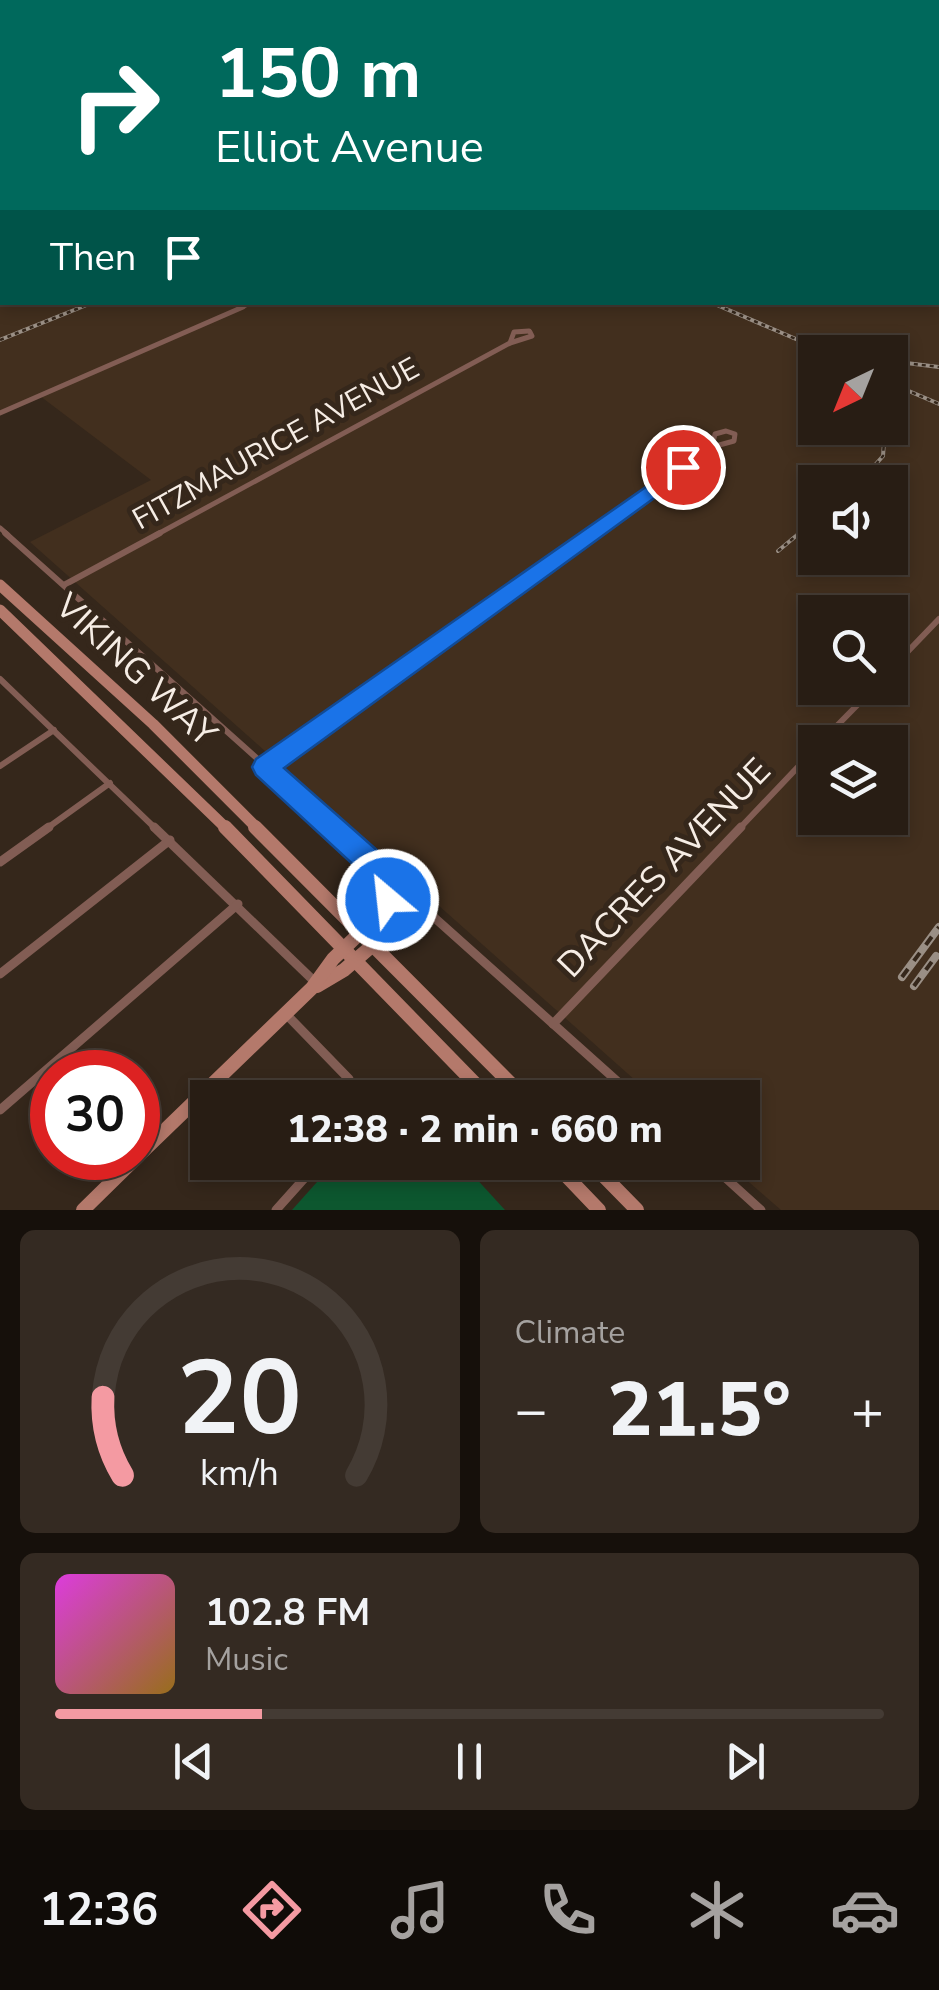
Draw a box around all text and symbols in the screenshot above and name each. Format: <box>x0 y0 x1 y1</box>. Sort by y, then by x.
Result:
text: 150 m <box>215 26 421 122</box>
icon: right <box>50 40 180 170</box>
text: Elliot Avenue <box>215 117 484 178</box>
icon: arrive <box>156 230 211 285</box>
text: Then <box>50 232 136 283</box>
north arrow <box>798 335 908 445</box>
map controls <box>798 335 908 835</box>
street label: FITZMAURICE AVENUE <box>125 348 427 540</box>
pin <box>641 425 726 510</box>
icon: arrive <box>656 440 711 495</box>
button: sound <box>798 465 908 575</box>
street label: VIKING WAY <box>44 582 228 758</box>
button: search <box>798 595 908 705</box>
button: layers <box>798 725 908 835</box>
street label: DACRES AVENUE <box>547 748 781 988</box>
position arrow <box>336 848 440 952</box>
speed limit sign: 30 <box>30 1050 160 1180</box>
text: 12:38 · 2 min · 660 m <box>287 1104 663 1155</box>
text: Climate <box>515 1311 625 1354</box>
text: 20 <box>177 1328 302 1470</box>
text: 21.5° <box>608 1359 791 1461</box>
text: − <box>515 1373 548 1448</box>
text: + <box>851 1373 884 1448</box>
text: km/h <box>200 1449 279 1498</box>
text: 102.8 FM <box>205 1587 370 1638</box>
text: Music <box>205 1638 288 1681</box>
icon: previous <box>166 1734 221 1789</box>
icon: pause <box>442 1734 497 1789</box>
icon: next <box>718 1734 773 1789</box>
icon: directions <box>237 1875 307 1945</box>
icon: music <box>385 1875 455 1945</box>
icon: phone <box>533 1875 603 1945</box>
icon: climate <box>682 1875 752 1945</box>
icon: car <box>830 1875 900 1945</box>
text: 12:36 <box>39 1880 158 1941</box>

